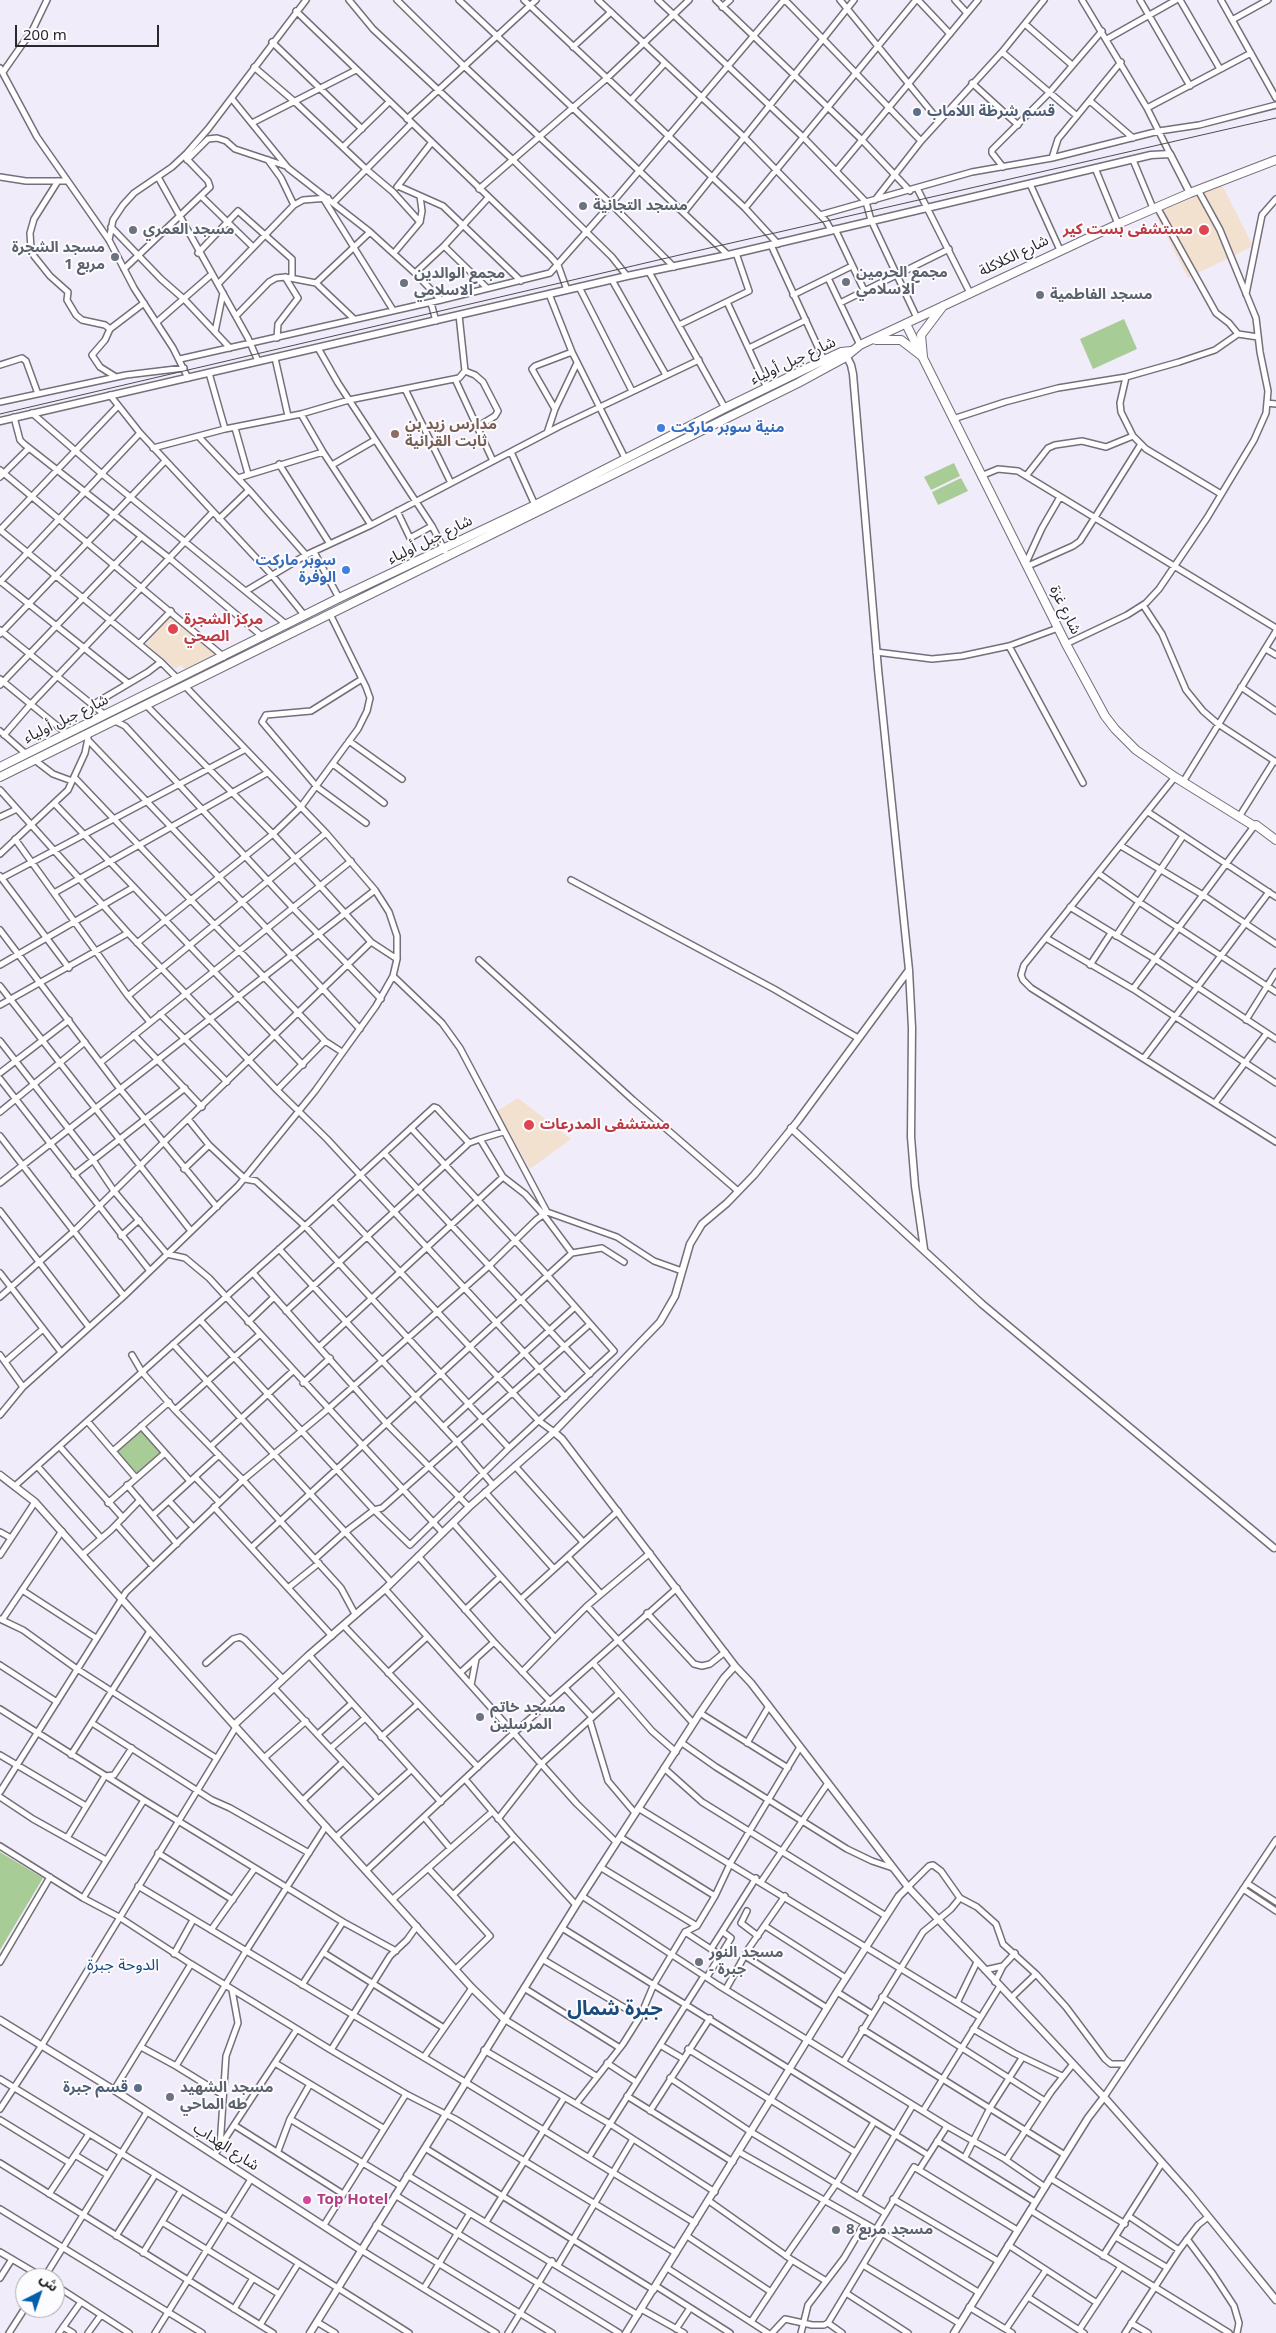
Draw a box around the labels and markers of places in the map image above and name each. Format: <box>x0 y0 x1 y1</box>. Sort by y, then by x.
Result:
place label: قسم شرطة اللاماب <box>927 103 1055 121</box>
marker: قسم شرطة اللاماب <box>911 106 923 118</box>
place label: مسجد التجانية <box>593 197 688 215</box>
marker: مسجد التجانية <box>577 200 589 212</box>
place label: مسجد العمري <box>143 221 235 239</box>
place label: مستشفى بست كير <box>1063 221 1193 239</box>
marker: مستشفى بست كير <box>1197 223 1211 237</box>
marker: مسجد العمري <box>127 224 139 236</box>
place label: مسجد الشجرة مربع 1 <box>12 239 105 274</box>
marker: مسجد الشجرة مربع 1 <box>109 251 121 263</box>
place label: مجمع الحرمين الاسلامي <box>856 264 948 299</box>
place label: مجمع الوالدين الاسلامي <box>414 265 505 300</box>
marker: مجمع الحرمين الاسلامي <box>840 276 852 288</box>
marker: مجمع الوالدين الاسلامي <box>398 277 410 289</box>
place label: مسجد الفاطمية <box>1050 286 1152 304</box>
marker: مسجد الفاطمية <box>1034 289 1046 301</box>
place label: مدارس زيد بن ثابت القرانية <box>405 416 497 451</box>
place label: منية سوبر ماركت <box>671 419 784 437</box>
marker: منية سوبر ماركت <box>655 422 667 434</box>
marker: مدارس زيد بن ثابت القرانية <box>389 428 401 440</box>
place label: سوبر ماركت الوفرة <box>256 552 336 587</box>
marker: سوبر ماركت الوفرة <box>340 564 352 576</box>
place label: مركز الشجرة الصحي <box>184 611 263 646</box>
marker: مركز الشجرة الصحي <box>166 622 180 636</box>
place label: مستشفى المدرعات <box>540 1116 670 1134</box>
marker: مستشفى المدرعات <box>522 1118 536 1132</box>
place label: مسجد خاتم المرسلين <box>490 1699 566 1734</box>
marker: مسجد خاتم المرسلين <box>474 1711 486 1723</box>
place label: مسجد النور - جبرة <box>709 1944 784 1979</box>
marker: مسجد النور - جبرة <box>693 1956 705 1968</box>
place label: قسم جبرة <box>63 2079 128 2097</box>
place label: مسجد الشهيد طه الماحي <box>180 2079 273 2114</box>
marker: قسم جبرة <box>132 2082 144 2094</box>
marker: مسجد الشهيد طه الماحي <box>164 2091 176 2103</box>
place label: Top Hotel <box>317 2191 388 2209</box>
marker: Top Hotel <box>301 2194 313 2206</box>
place label: مسجد مربع 8 <box>846 2221 933 2239</box>
marker: مسجد مربع 8 <box>830 2224 842 2236</box>

